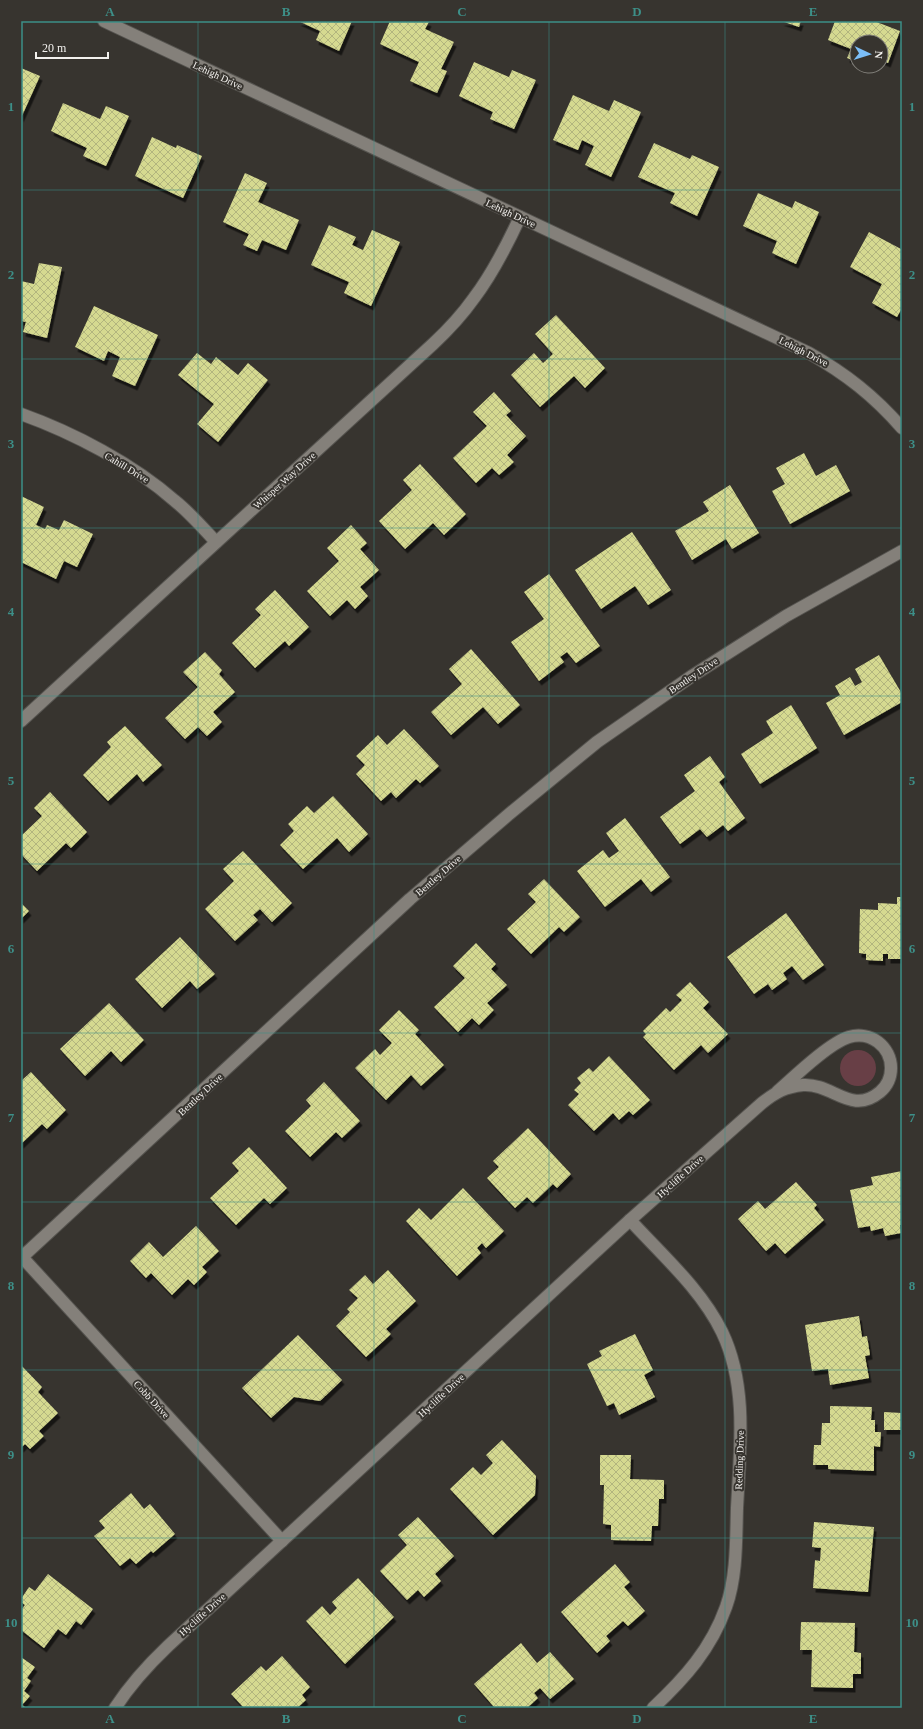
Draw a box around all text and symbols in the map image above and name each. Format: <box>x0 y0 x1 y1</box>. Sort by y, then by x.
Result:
text: A <box>105 4 115 19</box>
text: B <box>282 4 291 19</box>
text: C <box>457 4 467 19</box>
text: D <box>632 4 642 19</box>
text: E <box>809 4 817 19</box>
scale bar <box>36 34 108 60</box>
north arrow <box>849 34 889 74</box>
text: 20 m <box>42 41 67 55</box>
text: N <box>873 50 885 59</box>
street label: Lehigh Drive <box>191 59 245 92</box>
text: 1 <box>8 99 14 114</box>
text: 1 <box>909 99 915 114</box>
street label: Lehigh Drive <box>484 197 538 230</box>
text: 2 <box>8 267 14 282</box>
text: 2 <box>909 267 915 282</box>
street label: Lehigh Drive <box>777 334 831 369</box>
text: 3 <box>8 436 15 451</box>
text: 3 <box>909 436 916 451</box>
street label: Whisper Way Drive <box>251 449 318 511</box>
street label: Cahill Drive <box>103 450 151 485</box>
text: 4 <box>8 604 15 619</box>
text: 4 <box>909 604 916 619</box>
street label: Bentley Drive <box>667 655 720 696</box>
text: 5 <box>8 773 15 788</box>
text: 5 <box>909 773 916 788</box>
street label: Bentley Drive <box>413 852 464 898</box>
text: 6 <box>8 941 15 956</box>
text: 6 <box>909 941 916 956</box>
street label: Bentley Drive <box>176 1071 225 1118</box>
text: 7 <box>8 1110 15 1125</box>
text: 7 <box>909 1110 916 1125</box>
street label: Hycliffe Drive <box>655 1152 706 1200</box>
text: 8 <box>8 1278 15 1293</box>
text: 8 <box>909 1278 916 1293</box>
street label: Hycliffe Drive <box>416 1371 467 1419</box>
street label: Cobb Drive <box>132 1378 172 1421</box>
street label: Redding Drive <box>733 1430 746 1490</box>
text: 9 <box>8 1447 15 1462</box>
text: 9 <box>909 1447 916 1462</box>
street label: Hycliffe Drive <box>177 1590 228 1638</box>
text: 10 <box>5 1615 18 1630</box>
text: 10 <box>906 1615 919 1630</box>
text: A <box>105 1711 115 1726</box>
text: B <box>282 1711 291 1726</box>
text: C <box>457 1711 467 1726</box>
text: D <box>632 1711 642 1726</box>
text: E <box>809 1711 817 1726</box>

